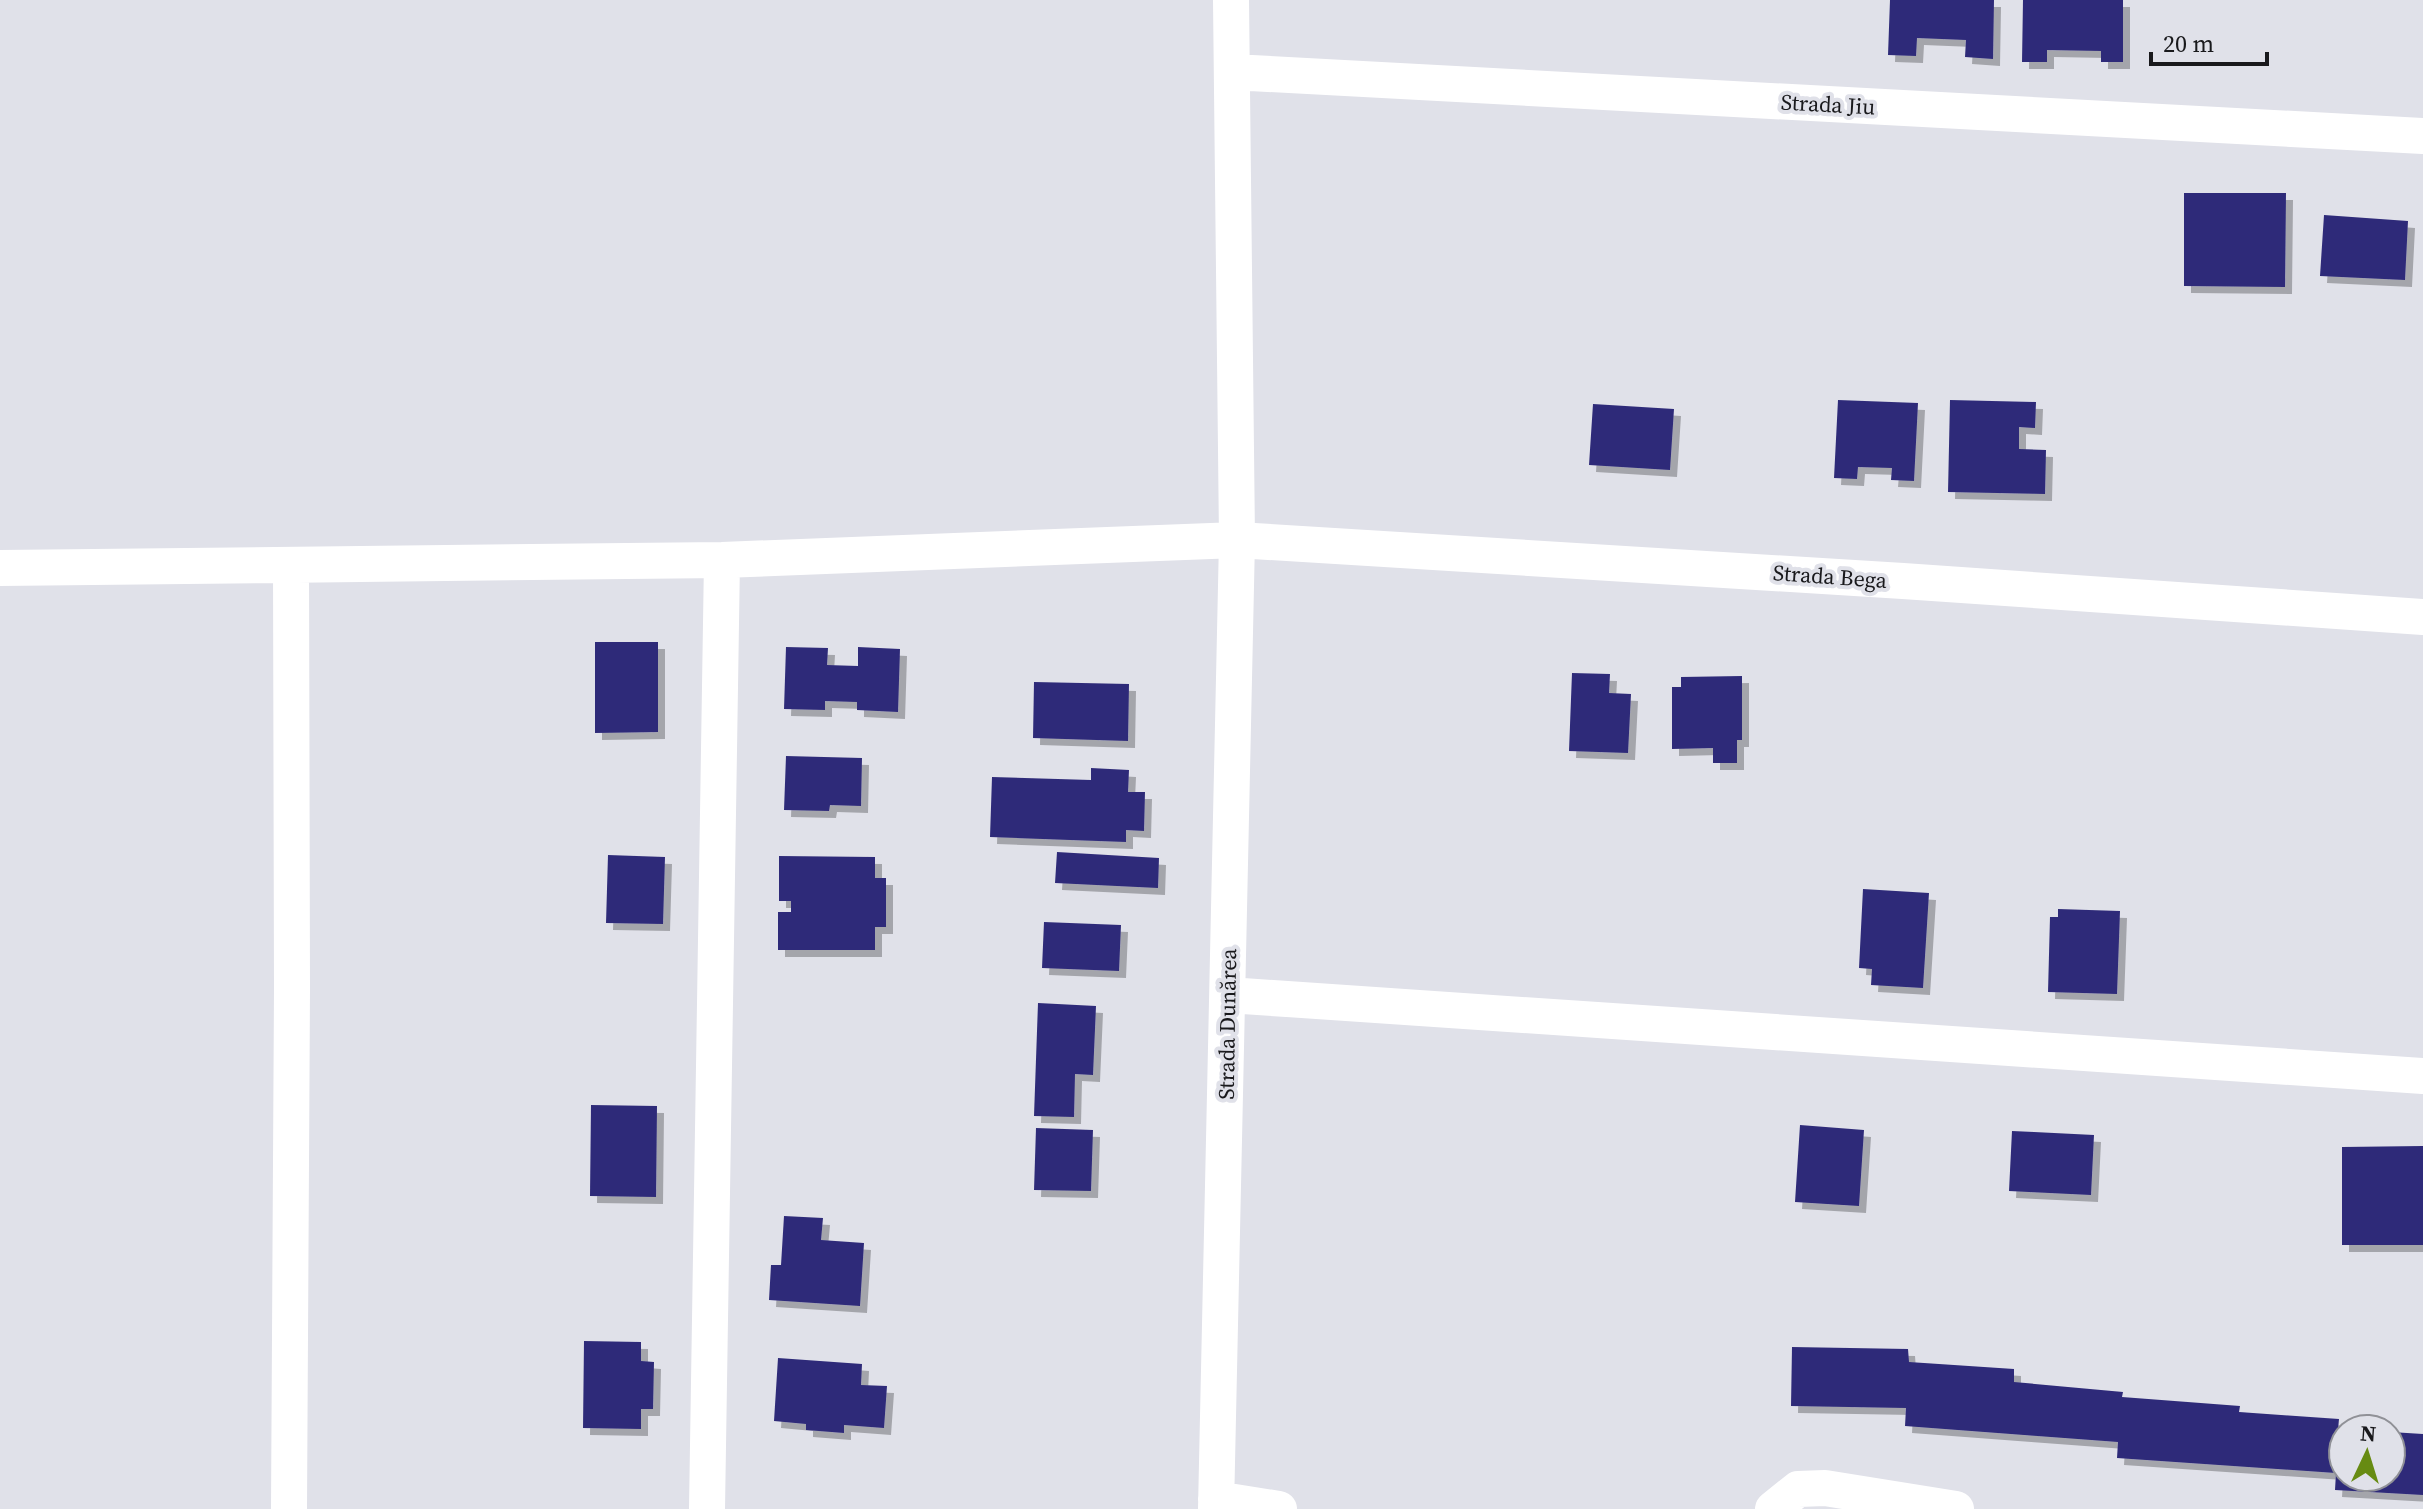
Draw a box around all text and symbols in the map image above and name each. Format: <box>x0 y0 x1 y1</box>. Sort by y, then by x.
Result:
scale bar <box>2151 16 2267 66</box>
text: 20 m <box>2163 27 2214 60</box>
street label: Strada Jiu <box>1780 87 1876 121</box>
street label: Strada Bega <box>1772 557 1889 595</box>
street label: Strada Dunărea <box>1211 947 1243 1100</box>
north arrow <box>2327 1413 2407 1493</box>
text: N <box>2359 1418 2377 1449</box>

